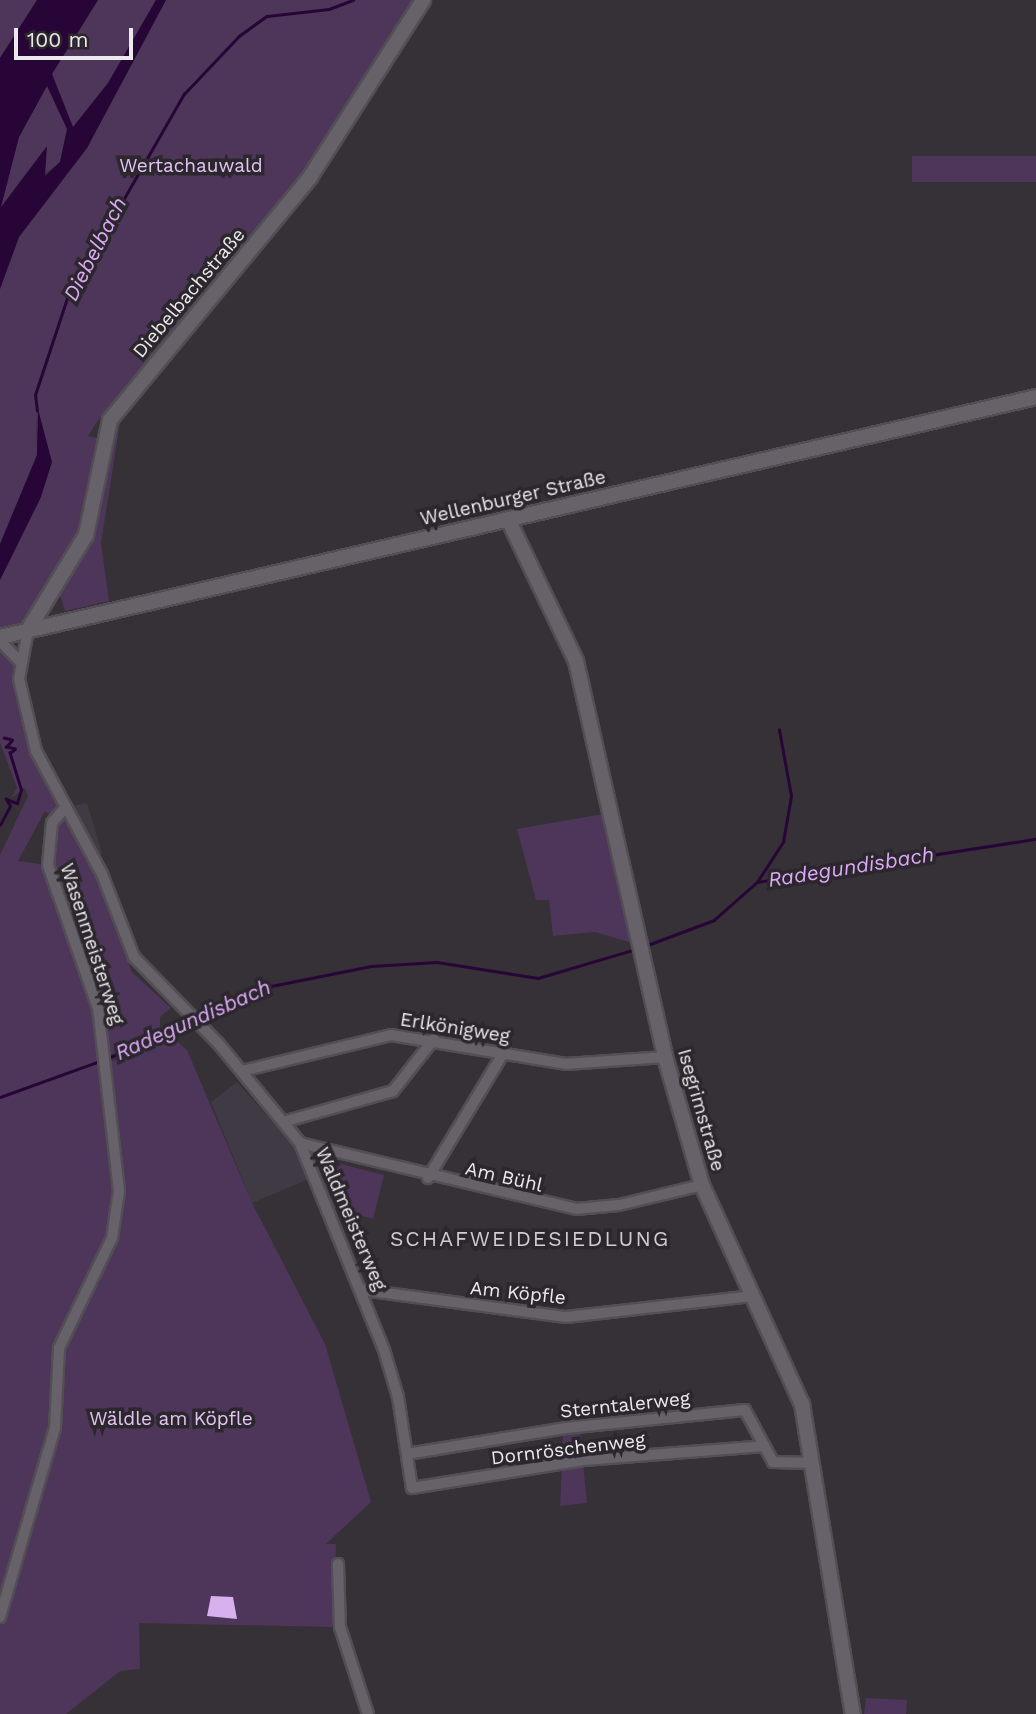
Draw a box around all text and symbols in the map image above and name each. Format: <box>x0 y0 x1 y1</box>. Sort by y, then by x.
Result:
scale bar <box>18 14 136 58</box>
text: 100 m <box>27 27 89 52</box>
park label: Wertachauwald <box>119 155 263 177</box>
water label: Diebelbach <box>58 193 132 305</box>
street label: Diebelbachstraße <box>128 224 250 362</box>
street label: Wellenburger Straße <box>418 465 608 531</box>
water label: Radegundisbach <box>766 841 936 893</box>
street label: Wasenmeisterweg <box>55 860 129 1028</box>
water label: Radegundisbach <box>111 974 275 1066</box>
street label: Erlkönigweg <box>398 1008 512 1048</box>
street label: Isegrimstraße <box>673 1046 729 1174</box>
street label: Waldmeisterweg <box>311 1144 391 1294</box>
street label: Am Bühl <box>463 1157 545 1197</box>
district label: SCHAFWEIDESIEDLUNG <box>392 1226 668 1252</box>
street label: Am Köpfle <box>469 1277 567 1309</box>
street label: Sterntalerweg <box>559 1387 691 1423</box>
park label: Wäldle am Köpfle <box>89 1408 253 1430</box>
street label: Dornröschenweg <box>490 1428 646 1470</box>

